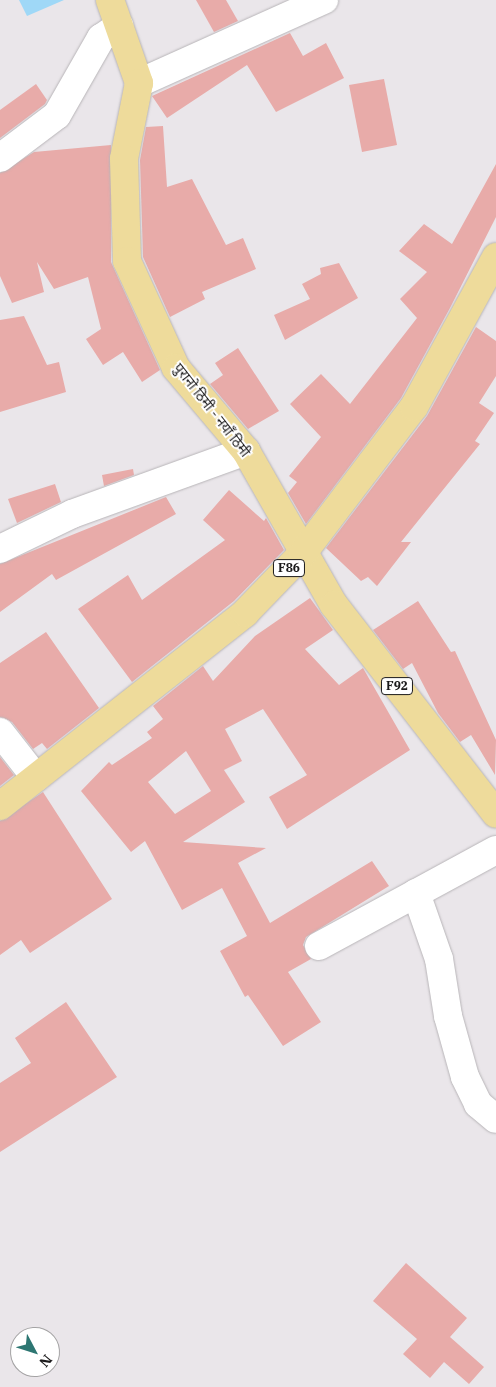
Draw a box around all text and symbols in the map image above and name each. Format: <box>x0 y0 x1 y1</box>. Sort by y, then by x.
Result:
street label: पुरानो ठिमी - नयाँ ठिमी <box>170 360 254 460</box>
road number: F86 <box>273 558 305 578</box>
road number: F92 <box>381 676 413 696</box>
north arrow <box>10 1327 60 1377</box>
text: N <box>35 1351 56 1371</box>

